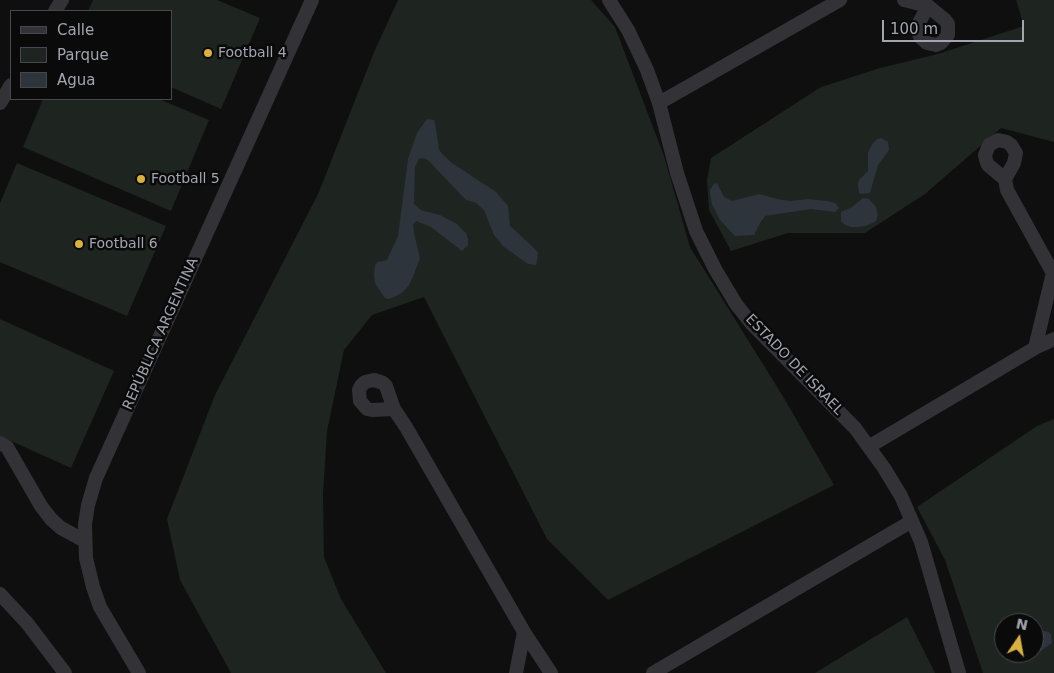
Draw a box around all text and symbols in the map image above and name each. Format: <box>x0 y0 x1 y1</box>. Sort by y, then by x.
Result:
legend <box>10 10 172 100</box>
scale bar <box>884 10 1026 42</box>
text: 100 m <box>890 20 938 38</box>
text: Calle <box>57 21 94 39</box>
place label: Football 4 <box>218 45 287 61</box>
text: Parque <box>57 46 109 64</box>
marker: Football 4 <box>202 47 214 59</box>
text: Agua <box>57 71 95 89</box>
place label: Football 5 <box>151 171 220 187</box>
marker: Football 5 <box>135 173 147 185</box>
place label: Football 6 <box>89 236 158 252</box>
marker: Football 6 <box>73 238 85 250</box>
street label: REPÚBLICA ARGENTINA <box>120 255 202 413</box>
street label: ESTADO DE ISRAEL <box>742 311 846 419</box>
north arrow <box>994 613 1044 663</box>
text: N <box>1015 615 1029 633</box>

